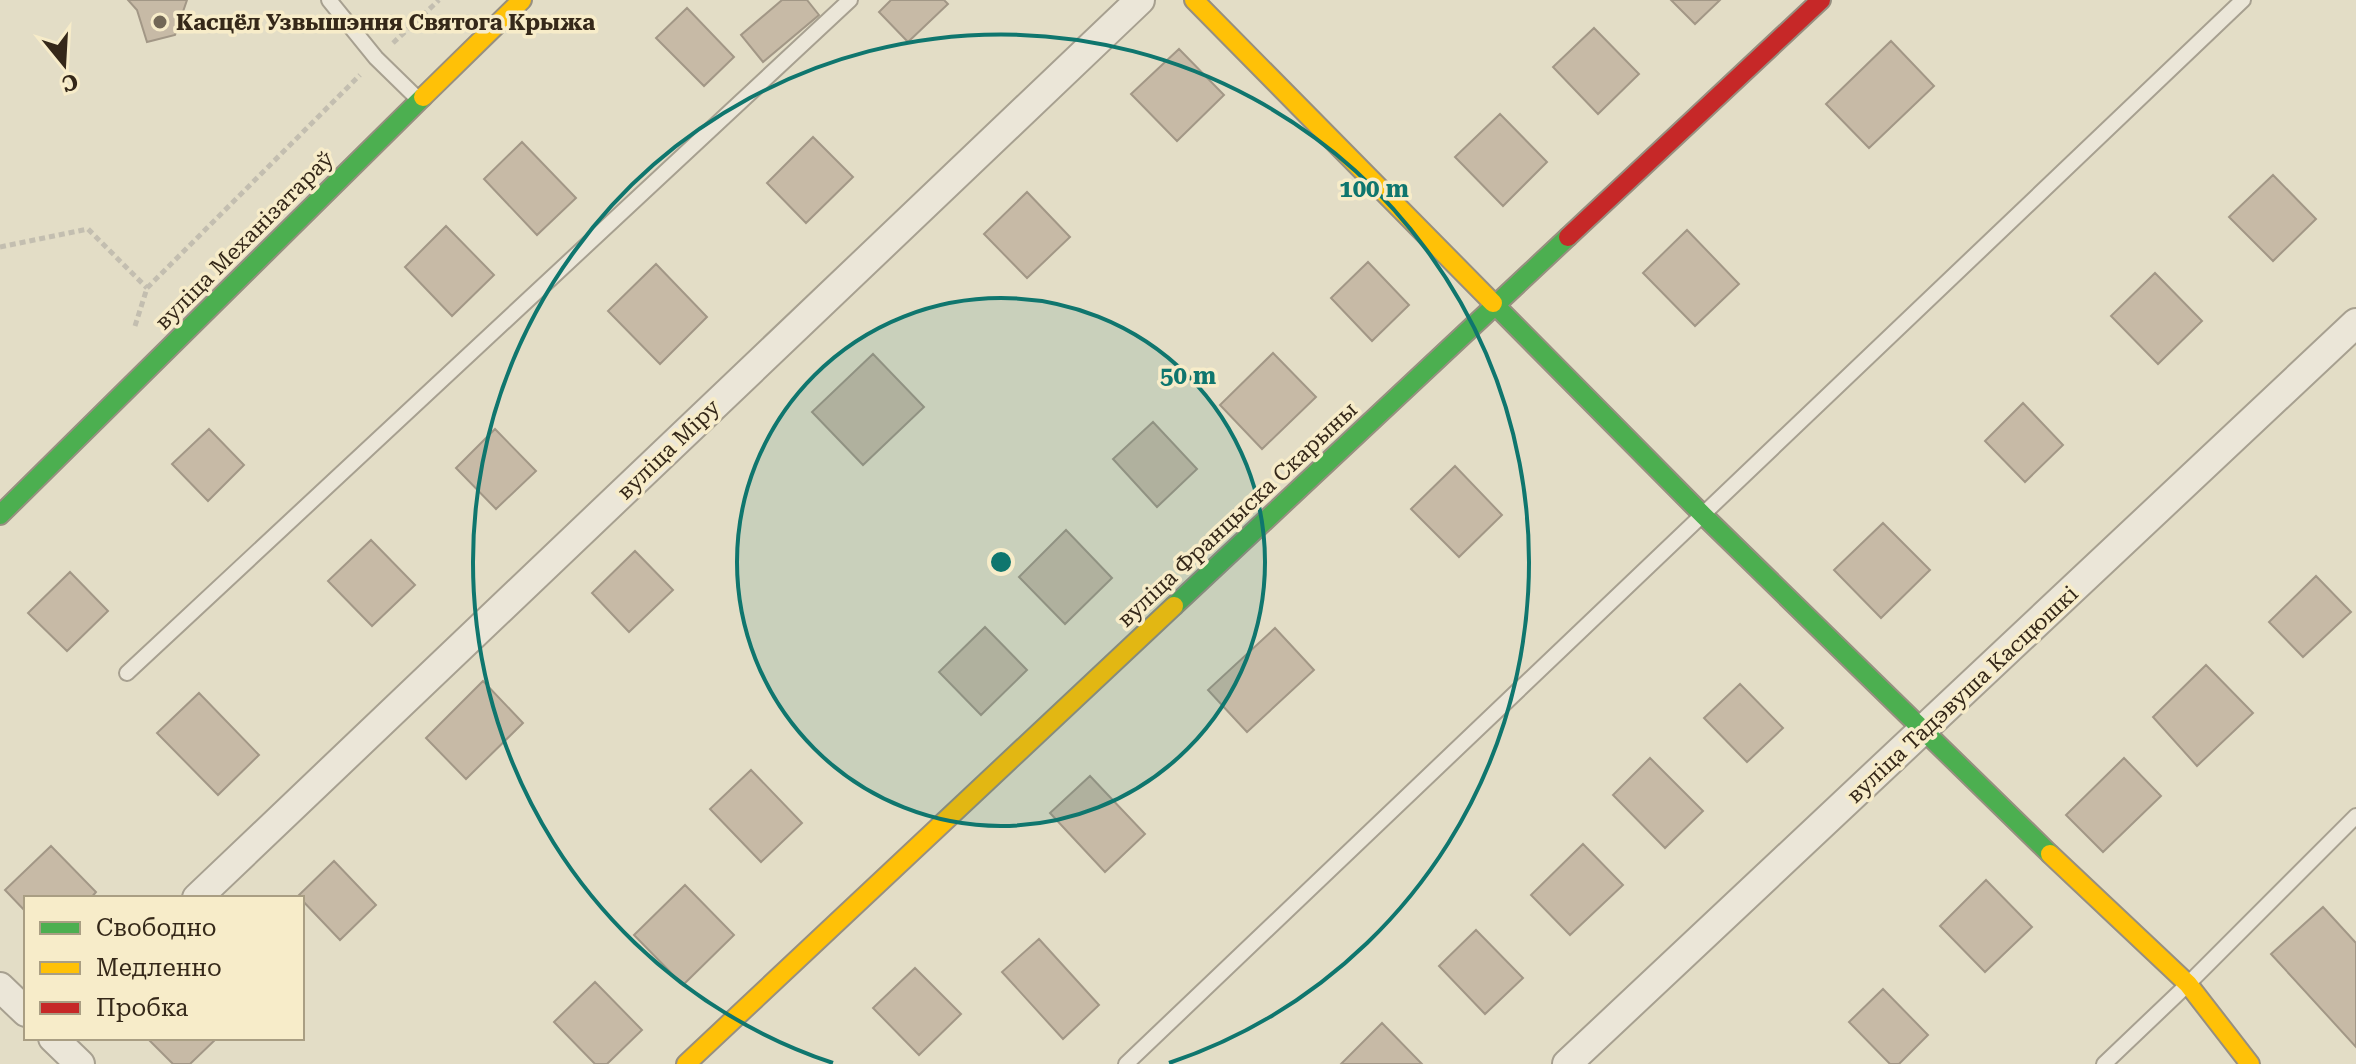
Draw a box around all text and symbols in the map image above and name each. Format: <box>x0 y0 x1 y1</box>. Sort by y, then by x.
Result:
place label: Касцёл Узвышэння Святога Крыжа <box>176 10 595 35</box>
marker: Касцёл Узвышэння Святога Крыжа <box>151 13 169 31</box>
north arrow <box>24 24 104 104</box>
text: С <box>59 68 81 97</box>
street label: вуліца Механізатараў <box>150 146 339 335</box>
text: 100 m <box>1339 175 1409 203</box>
text: 50 m <box>1160 362 1216 390</box>
street label: вуліца Міру <box>612 394 725 504</box>
street label: вуліца Францыска Скарыны <box>1113 397 1362 632</box>
centre of rings <box>987 548 1015 576</box>
street label: вуліца Тадэвуша Касцюшкі <box>1842 581 2083 808</box>
legend <box>24 896 304 1040</box>
text: Свободно <box>96 914 217 942</box>
text: Медленно <box>96 954 222 982</box>
text: Пробка <box>96 994 188 1022</box>

